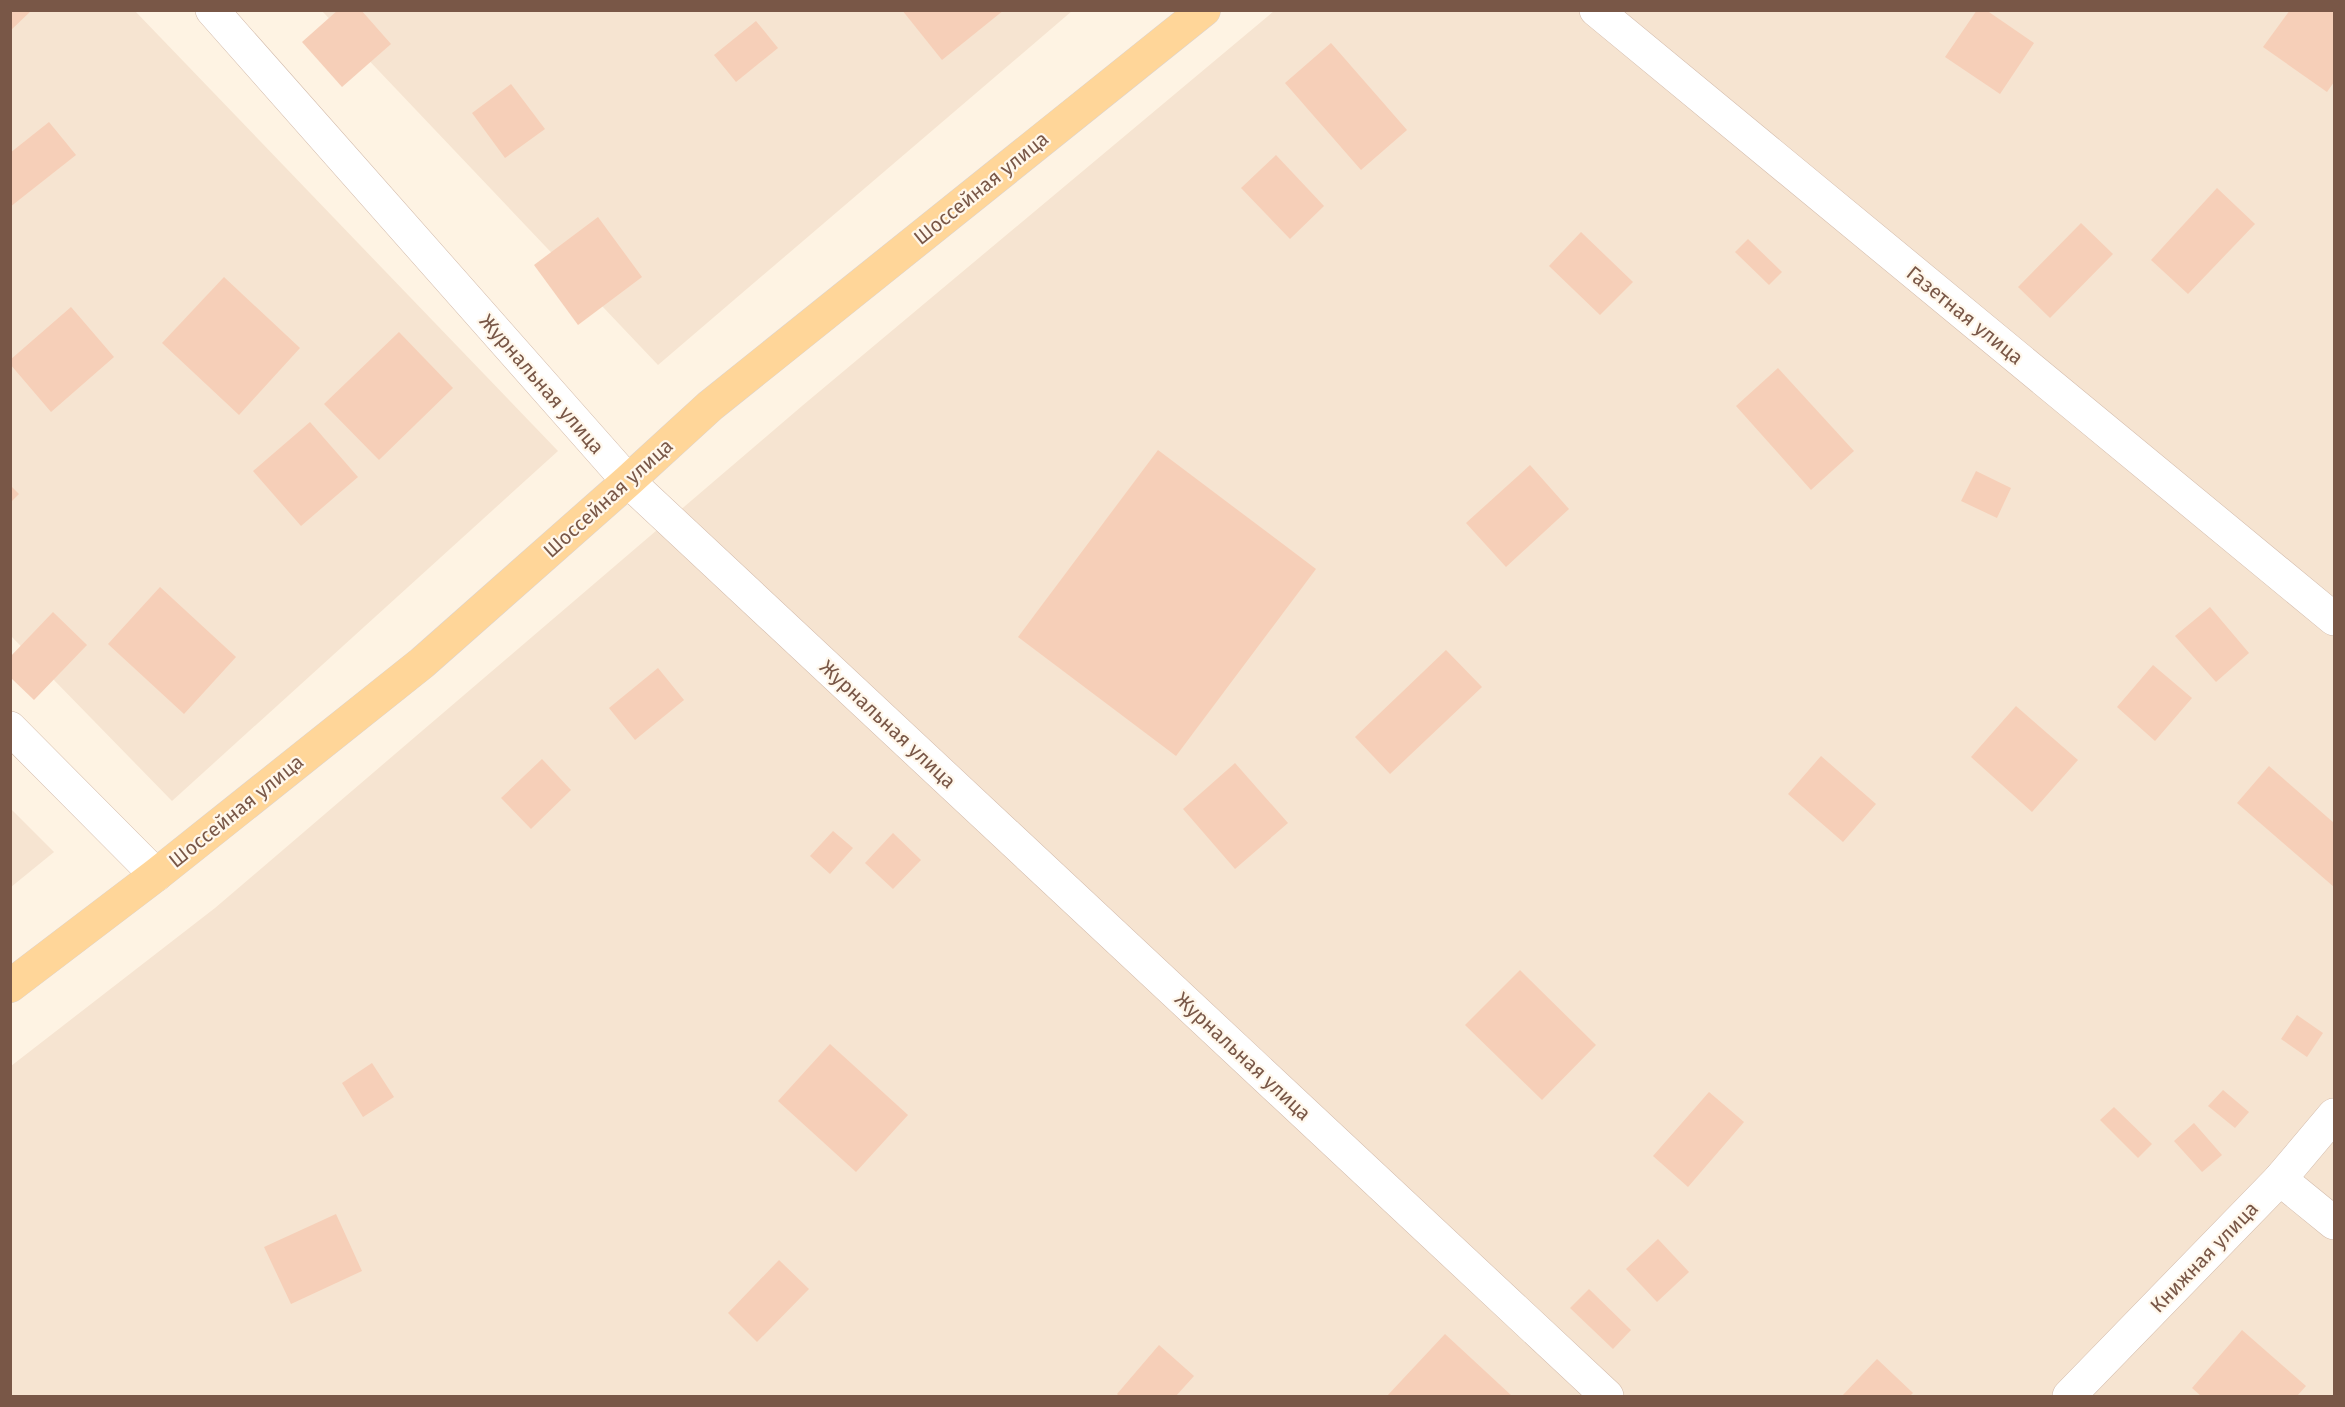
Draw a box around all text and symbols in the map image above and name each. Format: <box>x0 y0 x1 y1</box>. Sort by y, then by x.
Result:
street label: Шоссейная улица <box>909 126 1053 250</box>
street label: Газетная улица <box>1902 261 2028 369</box>
street label: Журнальная улица <box>475 309 609 459</box>
street label: Шоссейная улица <box>538 433 678 563</box>
street label: Журнальная улица <box>815 655 961 793</box>
street label: Шоссейная улица <box>164 749 308 873</box>
street label: Журнальная улица <box>1170 987 1316 1125</box>
street label: Книжная улица <box>2145 1197 2263 1317</box>

